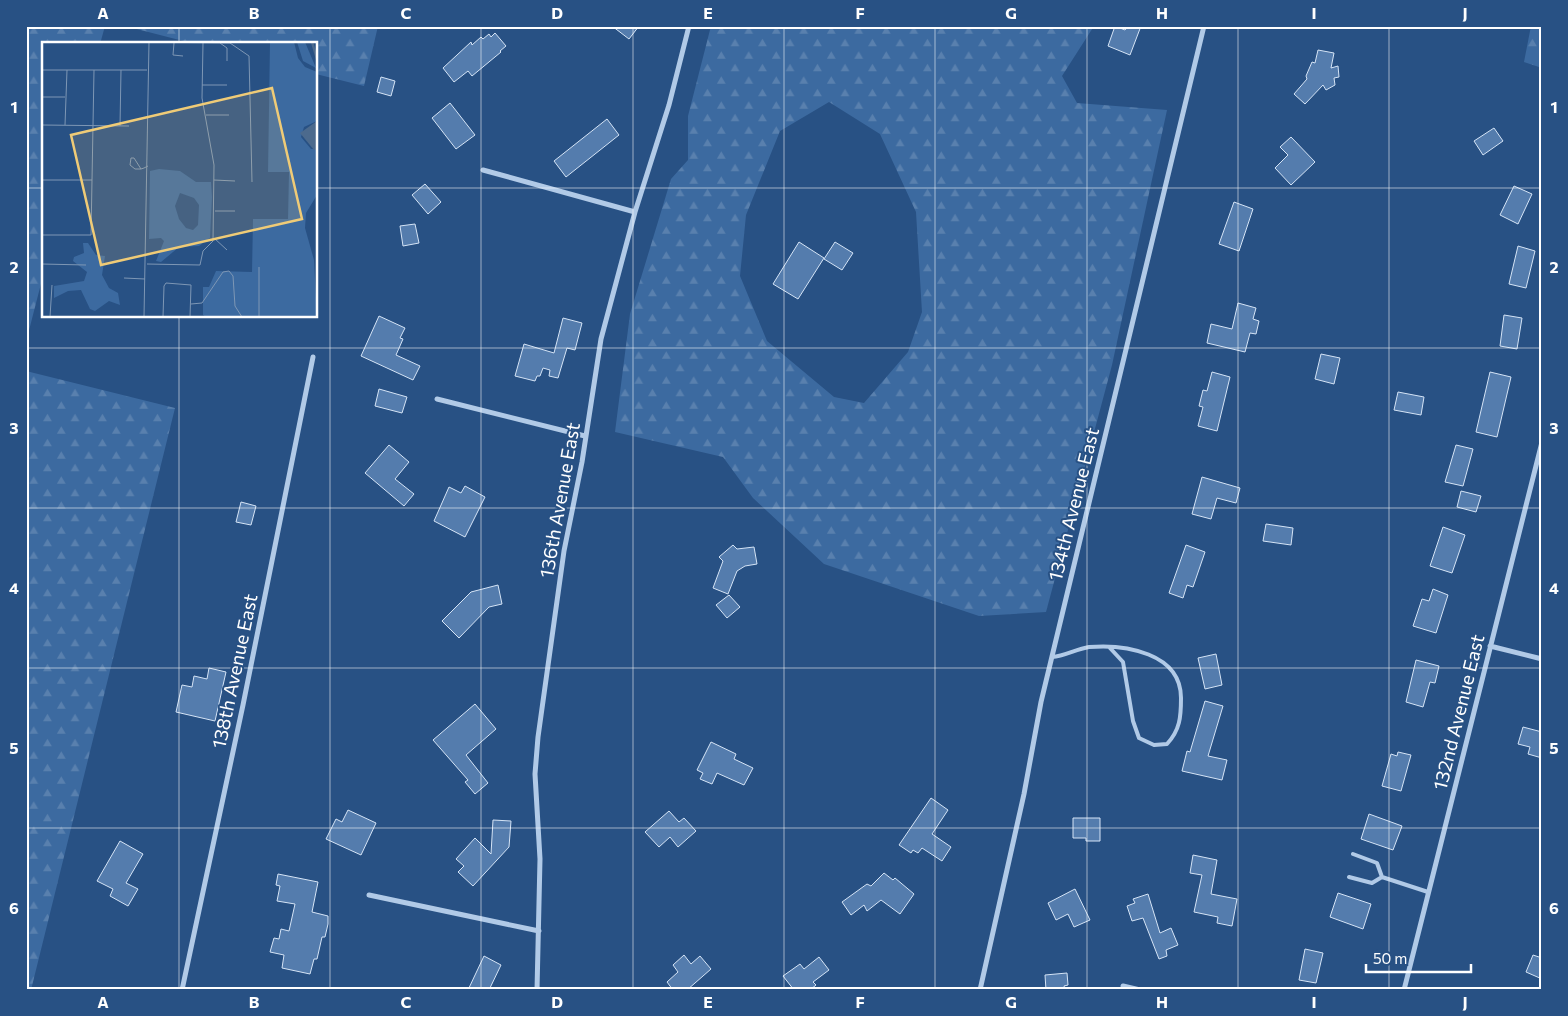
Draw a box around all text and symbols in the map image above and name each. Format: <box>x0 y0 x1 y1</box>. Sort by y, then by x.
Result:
text: A <box>97 3 109 22</box>
text: B <box>249 3 260 22</box>
text: C <box>401 3 412 22</box>
text: D <box>551 3 563 22</box>
text: E <box>703 3 713 22</box>
text: F <box>855 3 865 22</box>
text: G <box>1005 3 1017 22</box>
text: H <box>1156 3 1168 22</box>
text: I <box>1311 3 1317 22</box>
text: J <box>1462 3 1468 22</box>
inset map <box>42 42 318 318</box>
text: 1 <box>10 97 18 116</box>
text: 1 <box>1550 97 1558 116</box>
text: 2 <box>9 257 19 276</box>
text: 2 <box>1549 257 1559 276</box>
text: 3 <box>9 418 19 437</box>
text: 3 <box>1549 418 1559 437</box>
street label: 136th Avenue East <box>534 420 584 579</box>
street label: 134th Avenue East <box>1043 425 1103 583</box>
text: 4 <box>9 578 19 597</box>
text: 4 <box>1549 578 1559 597</box>
street label: 138th Avenue East <box>206 591 262 750</box>
street label: 132nd Avenue East <box>1428 632 1489 792</box>
text: 5 <box>9 738 19 757</box>
text: 5 <box>1549 738 1559 757</box>
text: 6 <box>9 898 19 917</box>
text: 6 <box>1549 898 1559 917</box>
scale bar <box>1366 941 1470 973</box>
text: 50 m <box>1373 949 1407 967</box>
text: A <box>97 992 109 1011</box>
text: B <box>249 992 260 1011</box>
text: C <box>401 992 412 1011</box>
text: D <box>551 992 563 1011</box>
text: E <box>703 992 713 1011</box>
text: F <box>855 992 865 1011</box>
text: G <box>1005 992 1017 1011</box>
text: H <box>1156 992 1168 1011</box>
text: I <box>1311 992 1317 1011</box>
text: J <box>1462 992 1468 1011</box>

